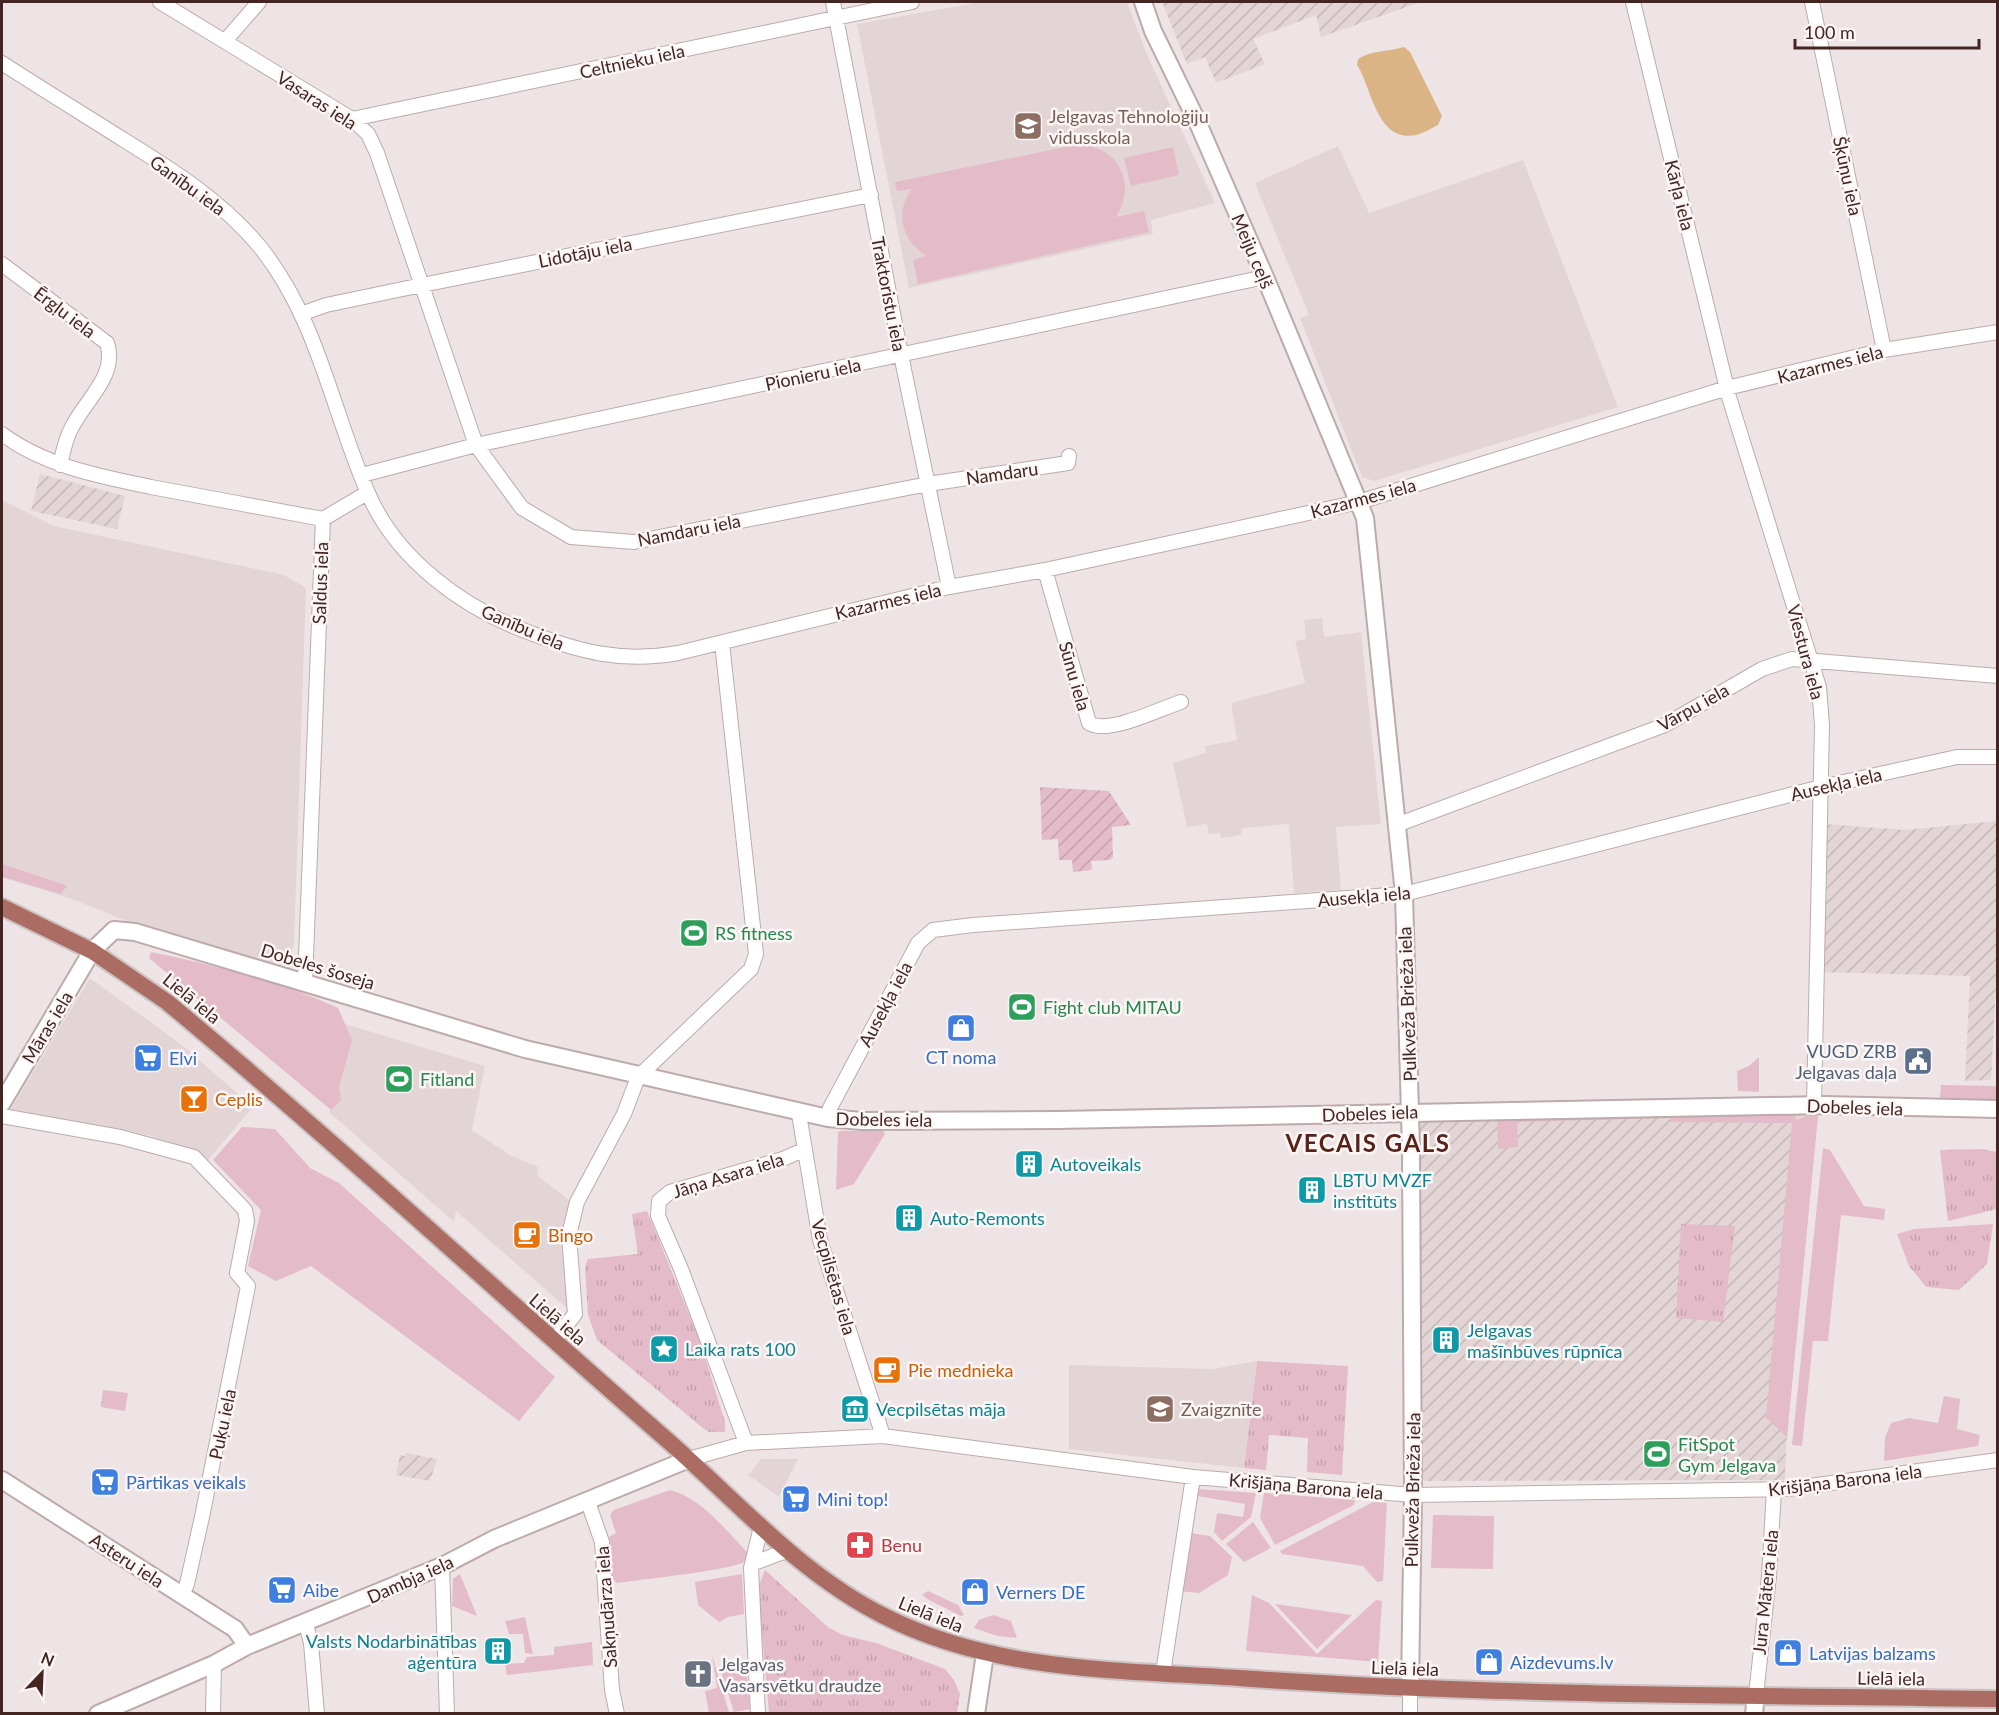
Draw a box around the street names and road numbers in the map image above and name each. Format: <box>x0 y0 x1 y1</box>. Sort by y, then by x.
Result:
street label: Celtnieku iela <box>578 39 686 83</box>
street label: Vasaras iela <box>273 66 361 134</box>
street label: Šķūņu iela <box>1829 134 1867 218</box>
street label: Ganību iela <box>146 150 230 220</box>
street label: Kārļa iela <box>1661 157 1699 233</box>
street label: Meiju ceļš <box>1227 210 1279 292</box>
street label: Lidotāju iela <box>536 232 634 272</box>
street label: Traktoristu iela <box>867 235 911 353</box>
street label: Ērgļu iela <box>30 282 100 342</box>
street label: Kazarmes iela <box>1775 340 1885 388</box>
street label: Pionieru iela <box>763 353 863 395</box>
street label: Namdaru <box>964 457 1040 489</box>
street label: Kazarmes iela <box>1308 473 1418 523</box>
street label: Namdaru iela <box>636 509 742 551</box>
street label: Saldus iela <box>308 541 332 625</box>
street label: Kazarmes iela <box>833 578 943 624</box>
street label: Ganību iela <box>478 600 568 654</box>
street label: Viestura iela <box>1783 602 1829 702</box>
street label: Sūnu iela <box>1055 639 1095 713</box>
street label: Vārpu iela <box>1654 678 1732 736</box>
street label: Ausekļa iela <box>1788 763 1884 805</box>
street label: Ausekļa iela <box>1317 881 1411 911</box>
street label: Pulkveža Brieža iela <box>1393 926 1421 1082</box>
street label: Dobeles šoseja <box>258 938 378 994</box>
street label: Ausekļa iela <box>853 958 917 1050</box>
street label: Lielā iela <box>159 968 225 1028</box>
street label: Māras iela <box>17 987 77 1067</box>
street label: Dobeles iela <box>1806 1094 1904 1120</box>
street label: Dobeles iela <box>1321 1100 1419 1126</box>
street label: Dobeles iela <box>836 1107 932 1131</box>
street label: Jāņa Asara iela <box>670 1148 786 1202</box>
street label: Vecpilsētas iela <box>807 1216 861 1338</box>
street label: Lielā iela <box>525 1288 591 1350</box>
street label: Puķu iela <box>204 1387 240 1461</box>
street label: Pulkveža Brieža iela <box>1400 1412 1424 1568</box>
street label: Krišjāņa Barona iela <box>1767 1460 1923 1500</box>
street label: Krišjāņa Barona iela <box>1228 1468 1384 1504</box>
street label: Asteru iela <box>86 1528 168 1592</box>
street label: Jura Mātera iela <box>1748 1528 1782 1656</box>
street label: Sakņudārza iela <box>591 1545 621 1669</box>
street label: Dambja iela <box>363 1550 457 1608</box>
street label: Lielā iela <box>895 1591 967 1637</box>
street label: Lielā iela <box>1371 1656 1439 1680</box>
street label: Lielā iela <box>1857 1666 1925 1690</box>

